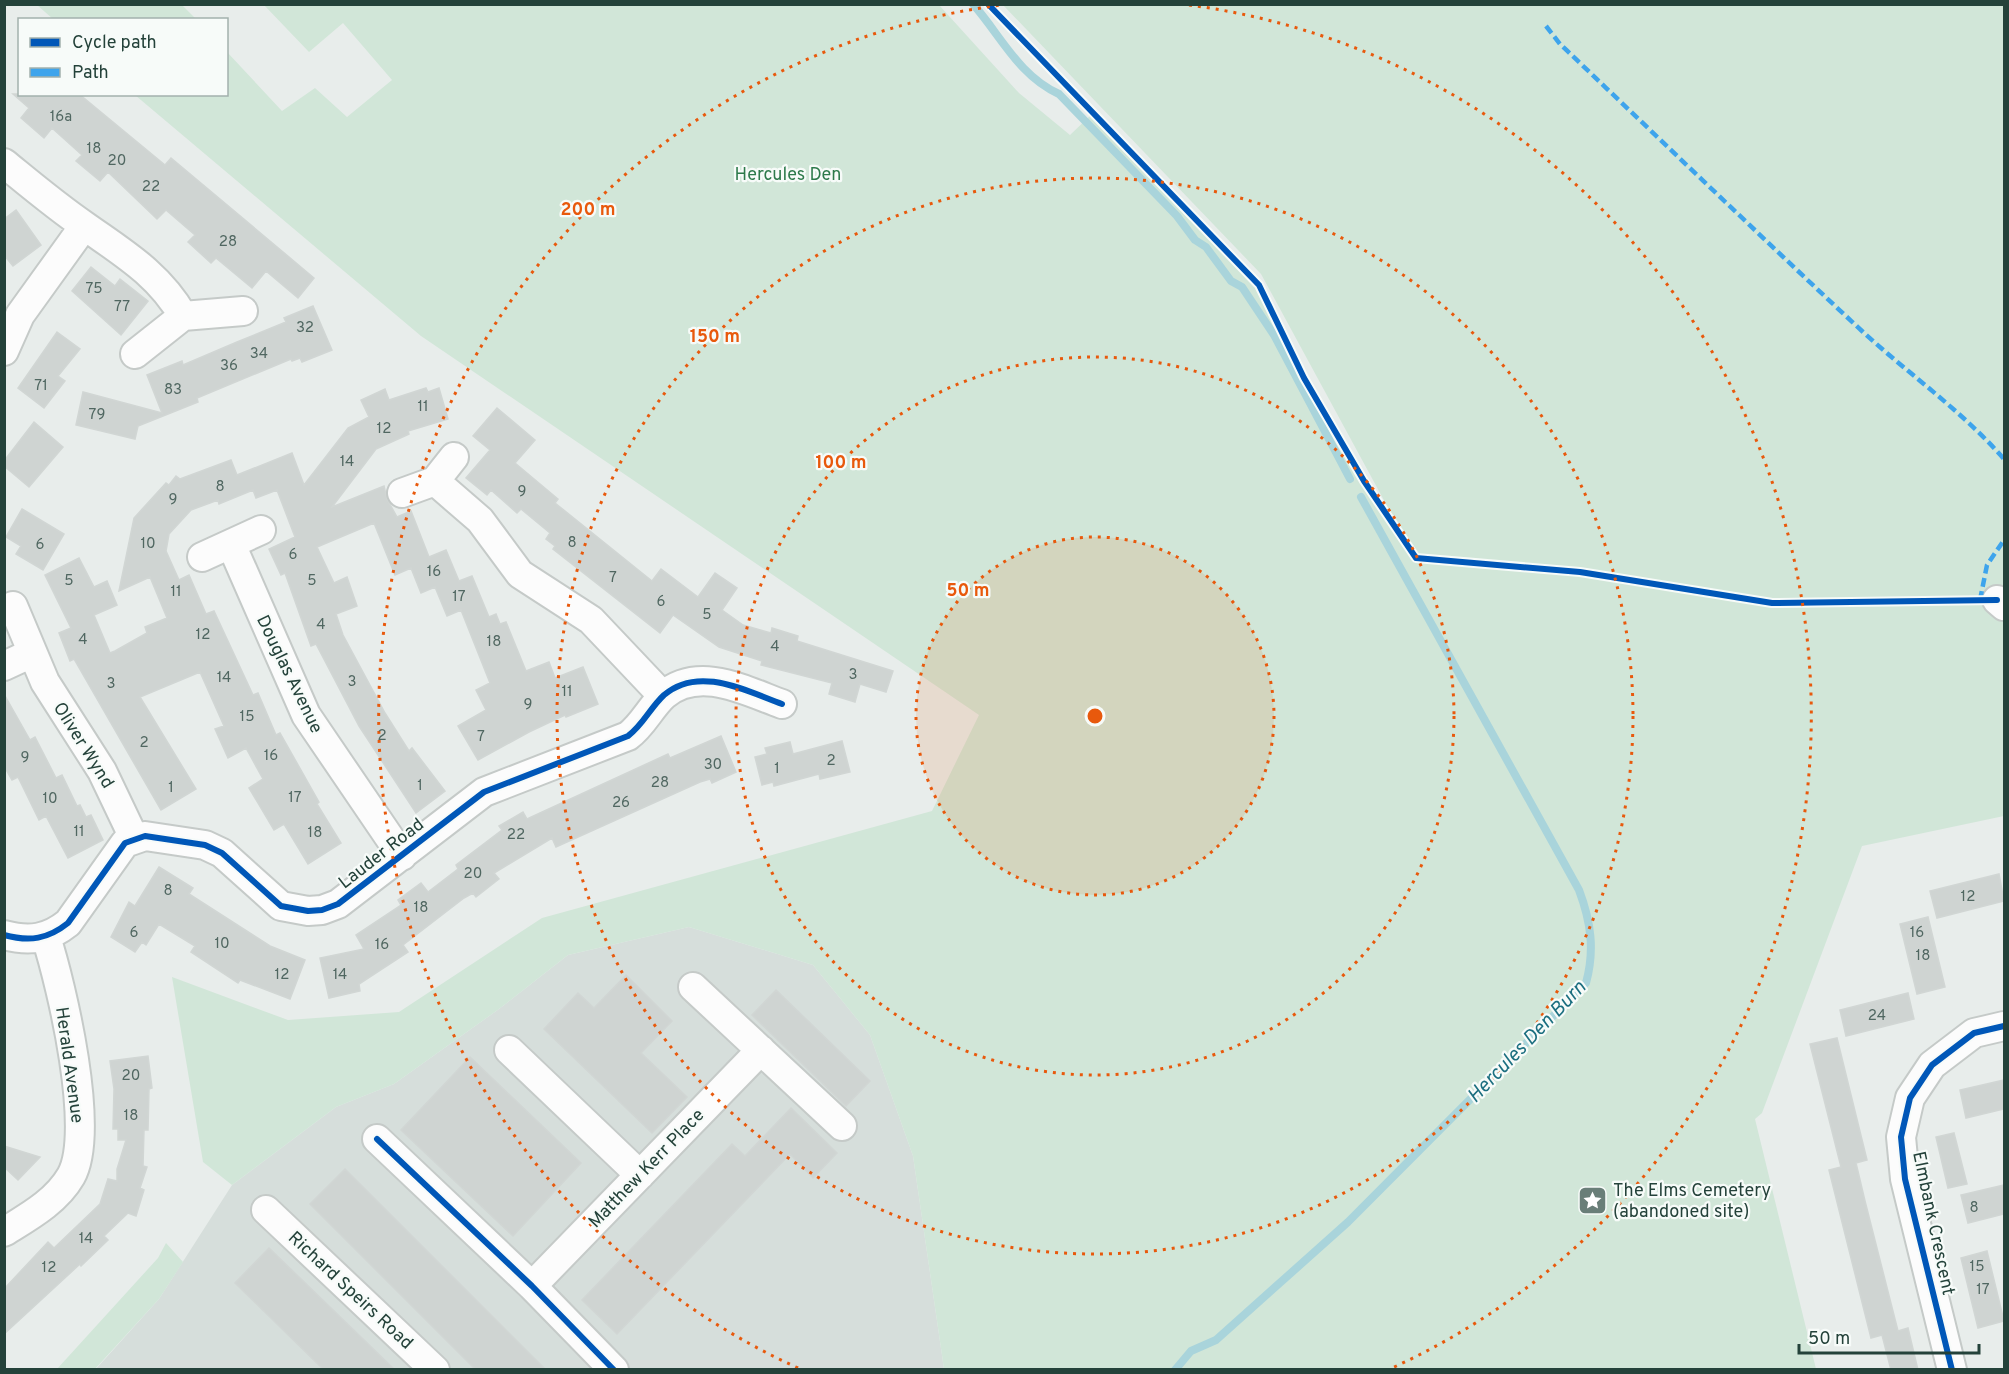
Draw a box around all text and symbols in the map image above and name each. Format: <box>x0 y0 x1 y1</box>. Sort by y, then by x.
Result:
legend <box>18 18 228 96</box>
text: Cycle path <box>72 32 157 55</box>
text: Path <box>72 62 109 85</box>
house number: 16a <box>50 108 72 127</box>
house number: 18 <box>87 140 101 159</box>
house number: 20 <box>108 152 126 171</box>
park label: Hercules Den <box>735 164 842 187</box>
house number: 22 <box>142 178 160 197</box>
text: 200 m <box>560 199 616 222</box>
house number: 28 <box>219 233 237 252</box>
house number: 75 <box>85 280 103 299</box>
house number: 77 <box>114 298 130 317</box>
house number: 32 <box>296 319 314 338</box>
text: 150 m <box>690 326 740 349</box>
house number: 34 <box>250 345 268 364</box>
house number: 36 <box>220 357 238 376</box>
house number: 71 <box>34 377 48 396</box>
house number: 83 <box>164 381 182 400</box>
house number: 11 <box>417 398 429 417</box>
house number: 79 <box>89 406 105 425</box>
house number: 12 <box>377 420 391 439</box>
text: 100 m <box>815 452 867 475</box>
house number: 14 <box>340 453 354 472</box>
house number: 8 <box>215 478 225 497</box>
house number: 9 <box>518 483 526 502</box>
house number: 9 <box>169 491 177 510</box>
house number: 8 <box>567 534 577 553</box>
house number: 10 <box>140 535 156 554</box>
house number: 6 <box>36 536 45 555</box>
house number: 6 <box>289 546 298 565</box>
house number: 16 <box>427 563 441 582</box>
house number: 7 <box>609 569 617 588</box>
house number: 5 <box>64 572 74 591</box>
house number: 5 <box>307 572 317 591</box>
text: 50 m <box>946 580 990 603</box>
house number: 11 <box>170 583 182 602</box>
house number: 17 <box>452 588 466 607</box>
house number: 6 <box>657 593 666 612</box>
house number: 5 <box>702 606 712 625</box>
street label: Douglas Avenue <box>250 612 327 738</box>
house number: 4 <box>316 616 326 635</box>
house number: 12 <box>196 626 210 645</box>
house number: 4 <box>78 631 88 650</box>
house number: 18 <box>487 633 501 652</box>
house number: 4 <box>770 638 780 657</box>
house number: 3 <box>848 666 858 685</box>
house number: 14 <box>217 669 231 688</box>
house number: 3 <box>347 673 357 692</box>
house number: 3 <box>106 675 116 694</box>
house number: 11 <box>561 683 573 702</box>
house number: 9 <box>524 696 532 715</box>
street label: Oliver Wynd <box>47 698 118 793</box>
centre of rings <box>1085 706 1105 726</box>
house number: 15 <box>240 708 254 727</box>
house number: 2 <box>377 727 387 746</box>
house number: 7 <box>477 728 485 747</box>
house number: 2 <box>139 734 149 753</box>
house number: 16 <box>264 747 278 766</box>
house number: 9 <box>21 749 29 768</box>
house number: 2 <box>826 752 836 771</box>
house number: 30 <box>704 756 722 775</box>
house number: 1 <box>774 760 780 779</box>
house number: 28 <box>651 774 669 793</box>
house number: 1 <box>417 777 423 796</box>
house number: 1 <box>168 779 174 798</box>
house number: 17 <box>288 789 302 808</box>
house number: 10 <box>42 790 58 809</box>
house number: 26 <box>612 794 630 813</box>
street label: Lauder Road <box>334 814 429 895</box>
house number: 11 <box>73 823 85 842</box>
house number: 18 <box>308 824 322 843</box>
house number: 22 <box>507 826 525 845</box>
house number: 20 <box>464 865 482 884</box>
house number: 8 <box>163 882 173 901</box>
house number: 12 <box>1961 888 1975 907</box>
house number: 18 <box>414 899 428 918</box>
house number: 6 <box>130 924 139 943</box>
house number: 16 <box>1910 924 1924 943</box>
house number: 10 <box>214 935 230 954</box>
house number: 16 <box>375 936 389 955</box>
house number: 18 <box>1916 947 1930 966</box>
house number: 12 <box>275 966 289 985</box>
house number: 14 <box>333 966 347 985</box>
water label: Hercules Den Burn <box>1462 975 1593 1109</box>
street label: Herald Avenue <box>49 1006 88 1125</box>
house number: 24 <box>1868 1007 1886 1026</box>
house number: 20 <box>122 1067 140 1086</box>
street label: Matthew Kerr Place <box>584 1105 710 1234</box>
house number: 18 <box>124 1107 138 1126</box>
street label: Elmbank Crescent <box>1906 1149 1959 1297</box>
place label: The Elms Cemetery (abandoned site) <box>1613 1180 1771 1224</box>
place icon: The Elms Cemetery (abandoned site) <box>1576 1184 1608 1216</box>
house number: 8 <box>1969 1199 1979 1218</box>
street label: Richard Speirs Road <box>283 1227 417 1355</box>
house number: 14 <box>79 1230 93 1249</box>
house number: 15 <box>1970 1258 1984 1277</box>
house number: 12 <box>42 1259 56 1278</box>
house number: 17 <box>1976 1281 1990 1300</box>
scale bar <box>1799 1317 1979 1355</box>
text: 50 m <box>1808 1328 1850 1351</box>

